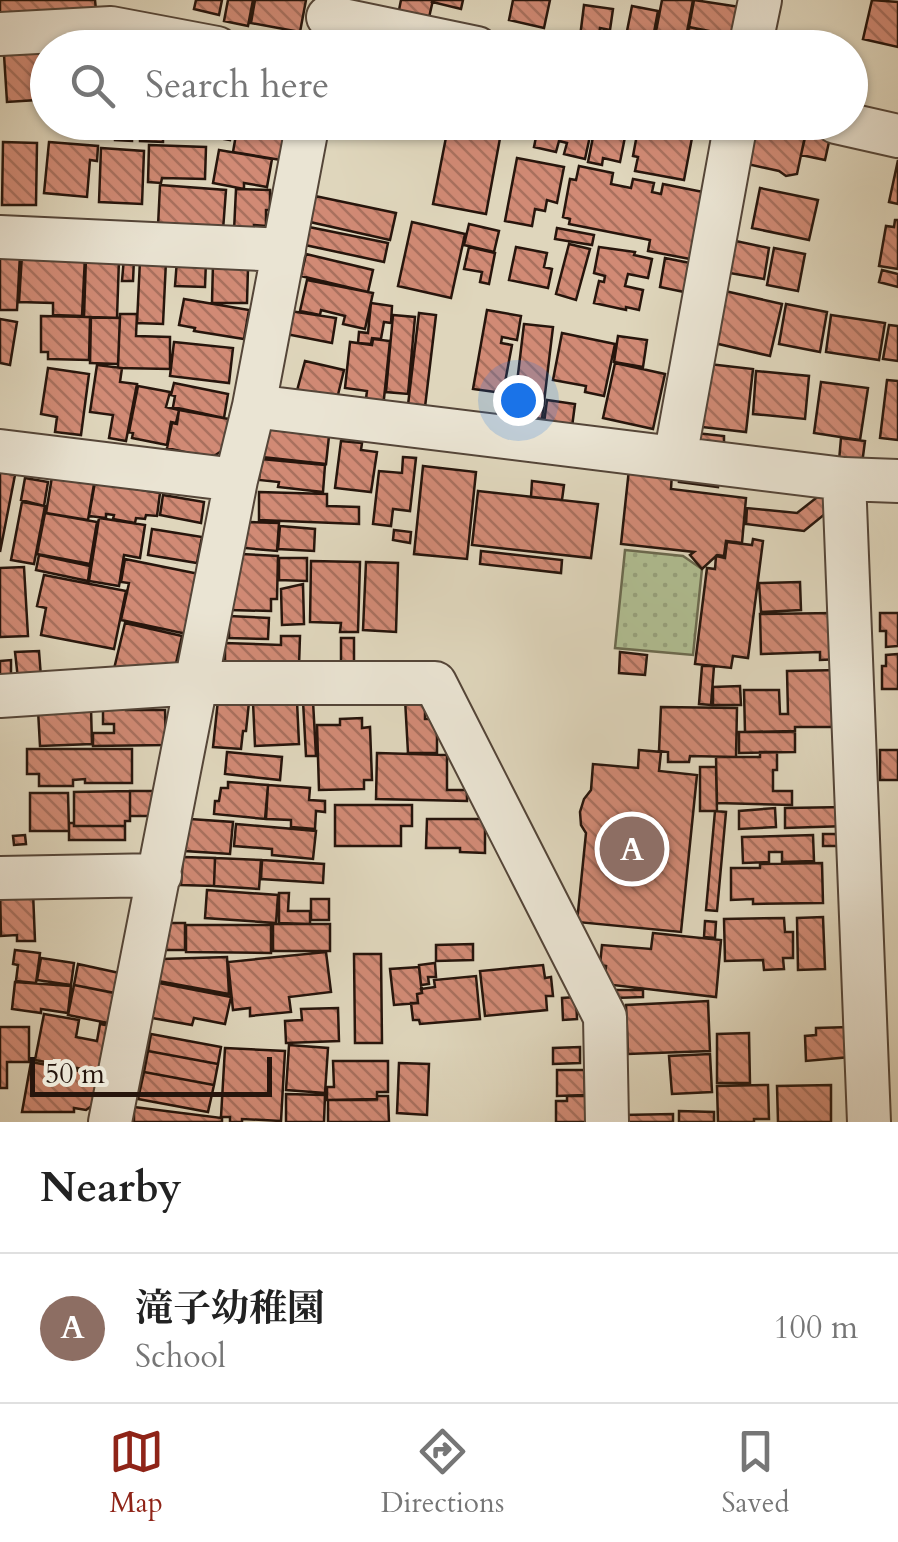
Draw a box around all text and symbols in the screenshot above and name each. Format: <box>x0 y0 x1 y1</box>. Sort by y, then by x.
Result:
search box <box>30 30 868 140</box>
icon: search <box>65 58 120 113</box>
text: Search here <box>145 59 329 111</box>
your location <box>493 375 544 426</box>
pin: A <box>600 812 664 886</box>
scale bar <box>30 1052 272 1096</box>
text: 50 m <box>45 1055 105 1093</box>
text: Nearby <box>40 1159 182 1216</box>
text: 滝子幼稚園 <box>135 1283 325 1335</box>
text: A <box>60 1306 85 1350</box>
text: 100 m <box>773 1306 858 1350</box>
text: School <box>135 1335 226 1379</box>
tab: Map <box>109 1424 164 1522</box>
tab: Directions <box>381 1424 504 1522</box>
tab: Saved <box>721 1424 789 1522</box>

